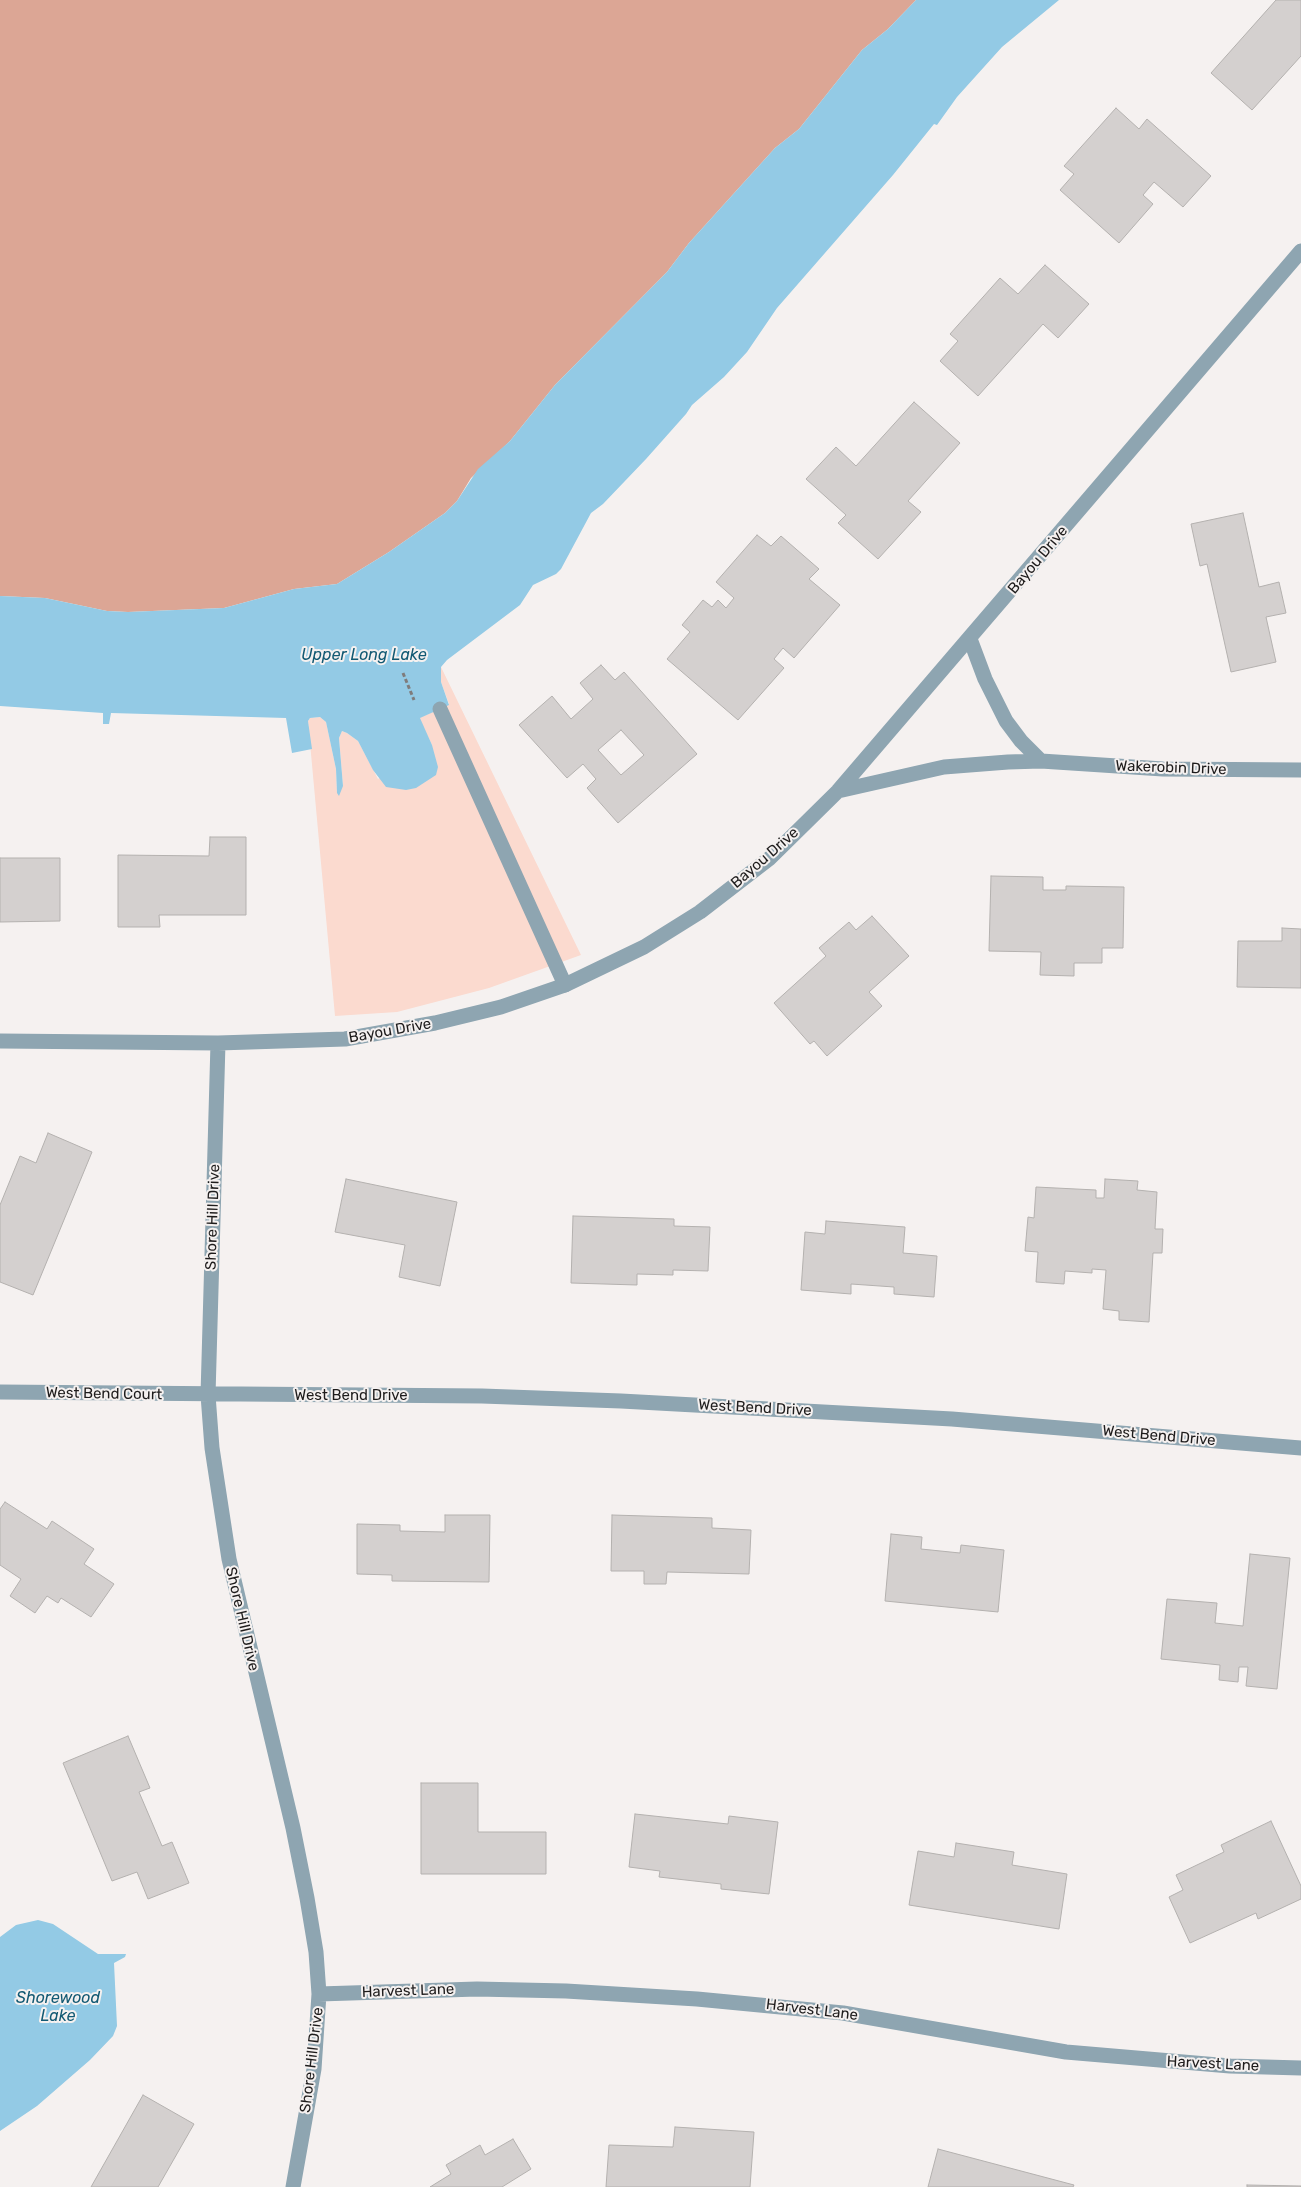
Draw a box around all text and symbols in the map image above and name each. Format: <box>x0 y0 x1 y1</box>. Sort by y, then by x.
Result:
street label: Bayou Drive <box>1004 522 1072 598</box>
water label: Upper Long Lake <box>301 645 427 665</box>
street label: Wakerobin Drive <box>1115 757 1227 779</box>
street label: Bayou Drive <box>728 824 802 892</box>
street label: Bayou Drive <box>347 1015 433 1047</box>
street label: Shore Hill Drive <box>202 1164 224 1270</box>
street label: West Bend Court <box>46 1384 162 1404</box>
street label: West Bend Drive <box>294 1387 408 1405</box>
street label: West Bend Drive <box>698 1396 812 1420</box>
street label: West Bend Drive <box>1102 1422 1216 1450</box>
street label: Shore Hill Drive <box>221 1565 263 1673</box>
street label: Harvest Lane <box>361 1980 455 2002</box>
water label: Shorewood Lake <box>16 1988 100 2026</box>
street label: Harvest Lane <box>765 1995 859 2025</box>
street label: Shore Hill Drive <box>297 2006 327 2114</box>
street label: Harvest Lane <box>1166 2053 1260 2075</box>

